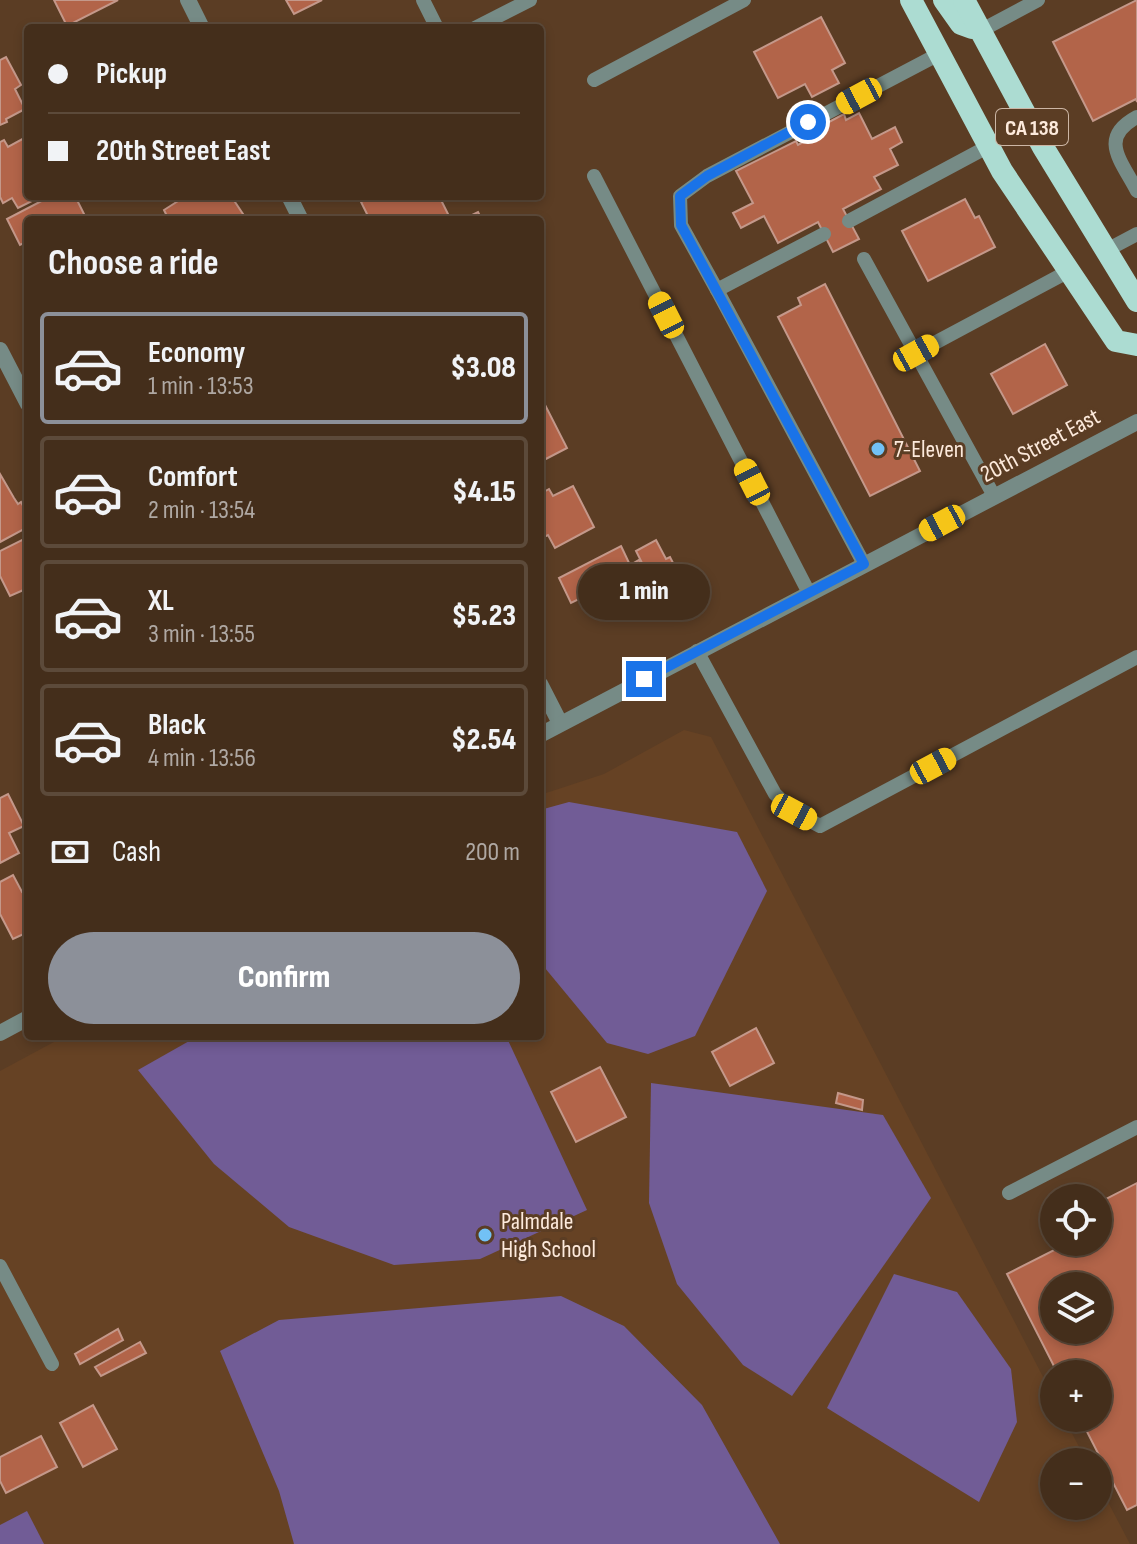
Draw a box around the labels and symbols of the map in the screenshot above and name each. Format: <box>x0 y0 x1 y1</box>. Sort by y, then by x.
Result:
car <box>832 74 886 118</box>
route start <box>790 104 826 140</box>
road number: CA 138 <box>996 109 1068 145</box>
car <box>644 288 688 342</box>
car <box>889 331 943 375</box>
street label: 20th Street East <box>976 402 1105 489</box>
place label: 7-Eleven <box>894 435 964 464</box>
marker: 7-Eleven <box>869 440 887 458</box>
car <box>730 455 774 509</box>
car <box>915 501 969 545</box>
callout: 1 min <box>578 563 710 619</box>
route end <box>626 661 662 697</box>
car <box>906 744 960 788</box>
car <box>767 790 821 834</box>
place label: Palmdale High School <box>501 1207 596 1264</box>
marker: Palmdale High School <box>476 1226 494 1244</box>

